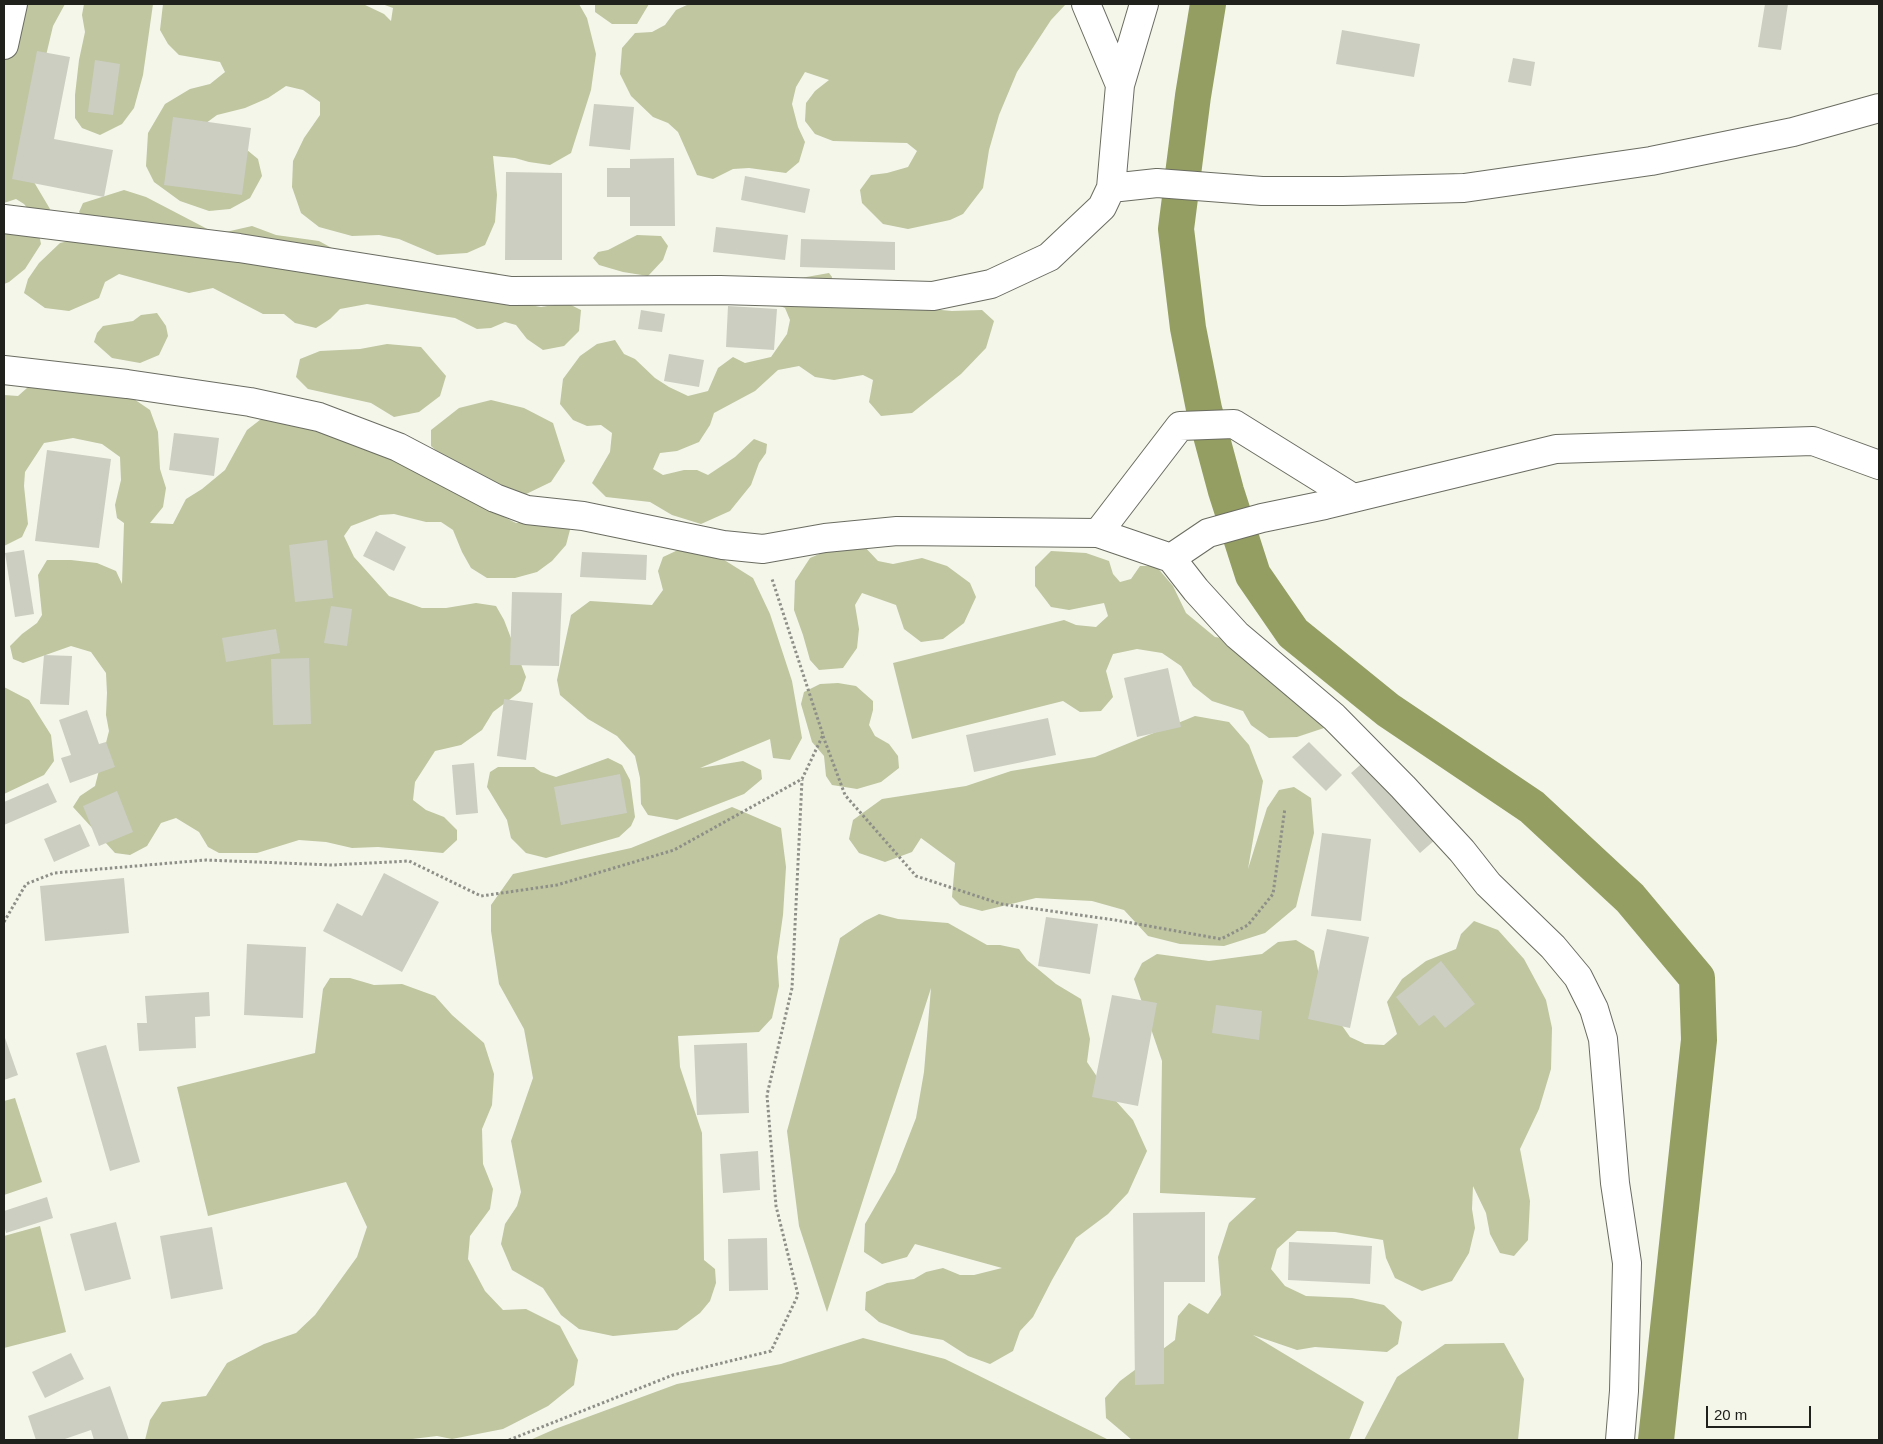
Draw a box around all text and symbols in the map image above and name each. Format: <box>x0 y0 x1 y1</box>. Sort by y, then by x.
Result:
scale bar <box>1708 1396 1813 1428</box>
text: 20 m <box>1714 1406 1747 1423</box>

